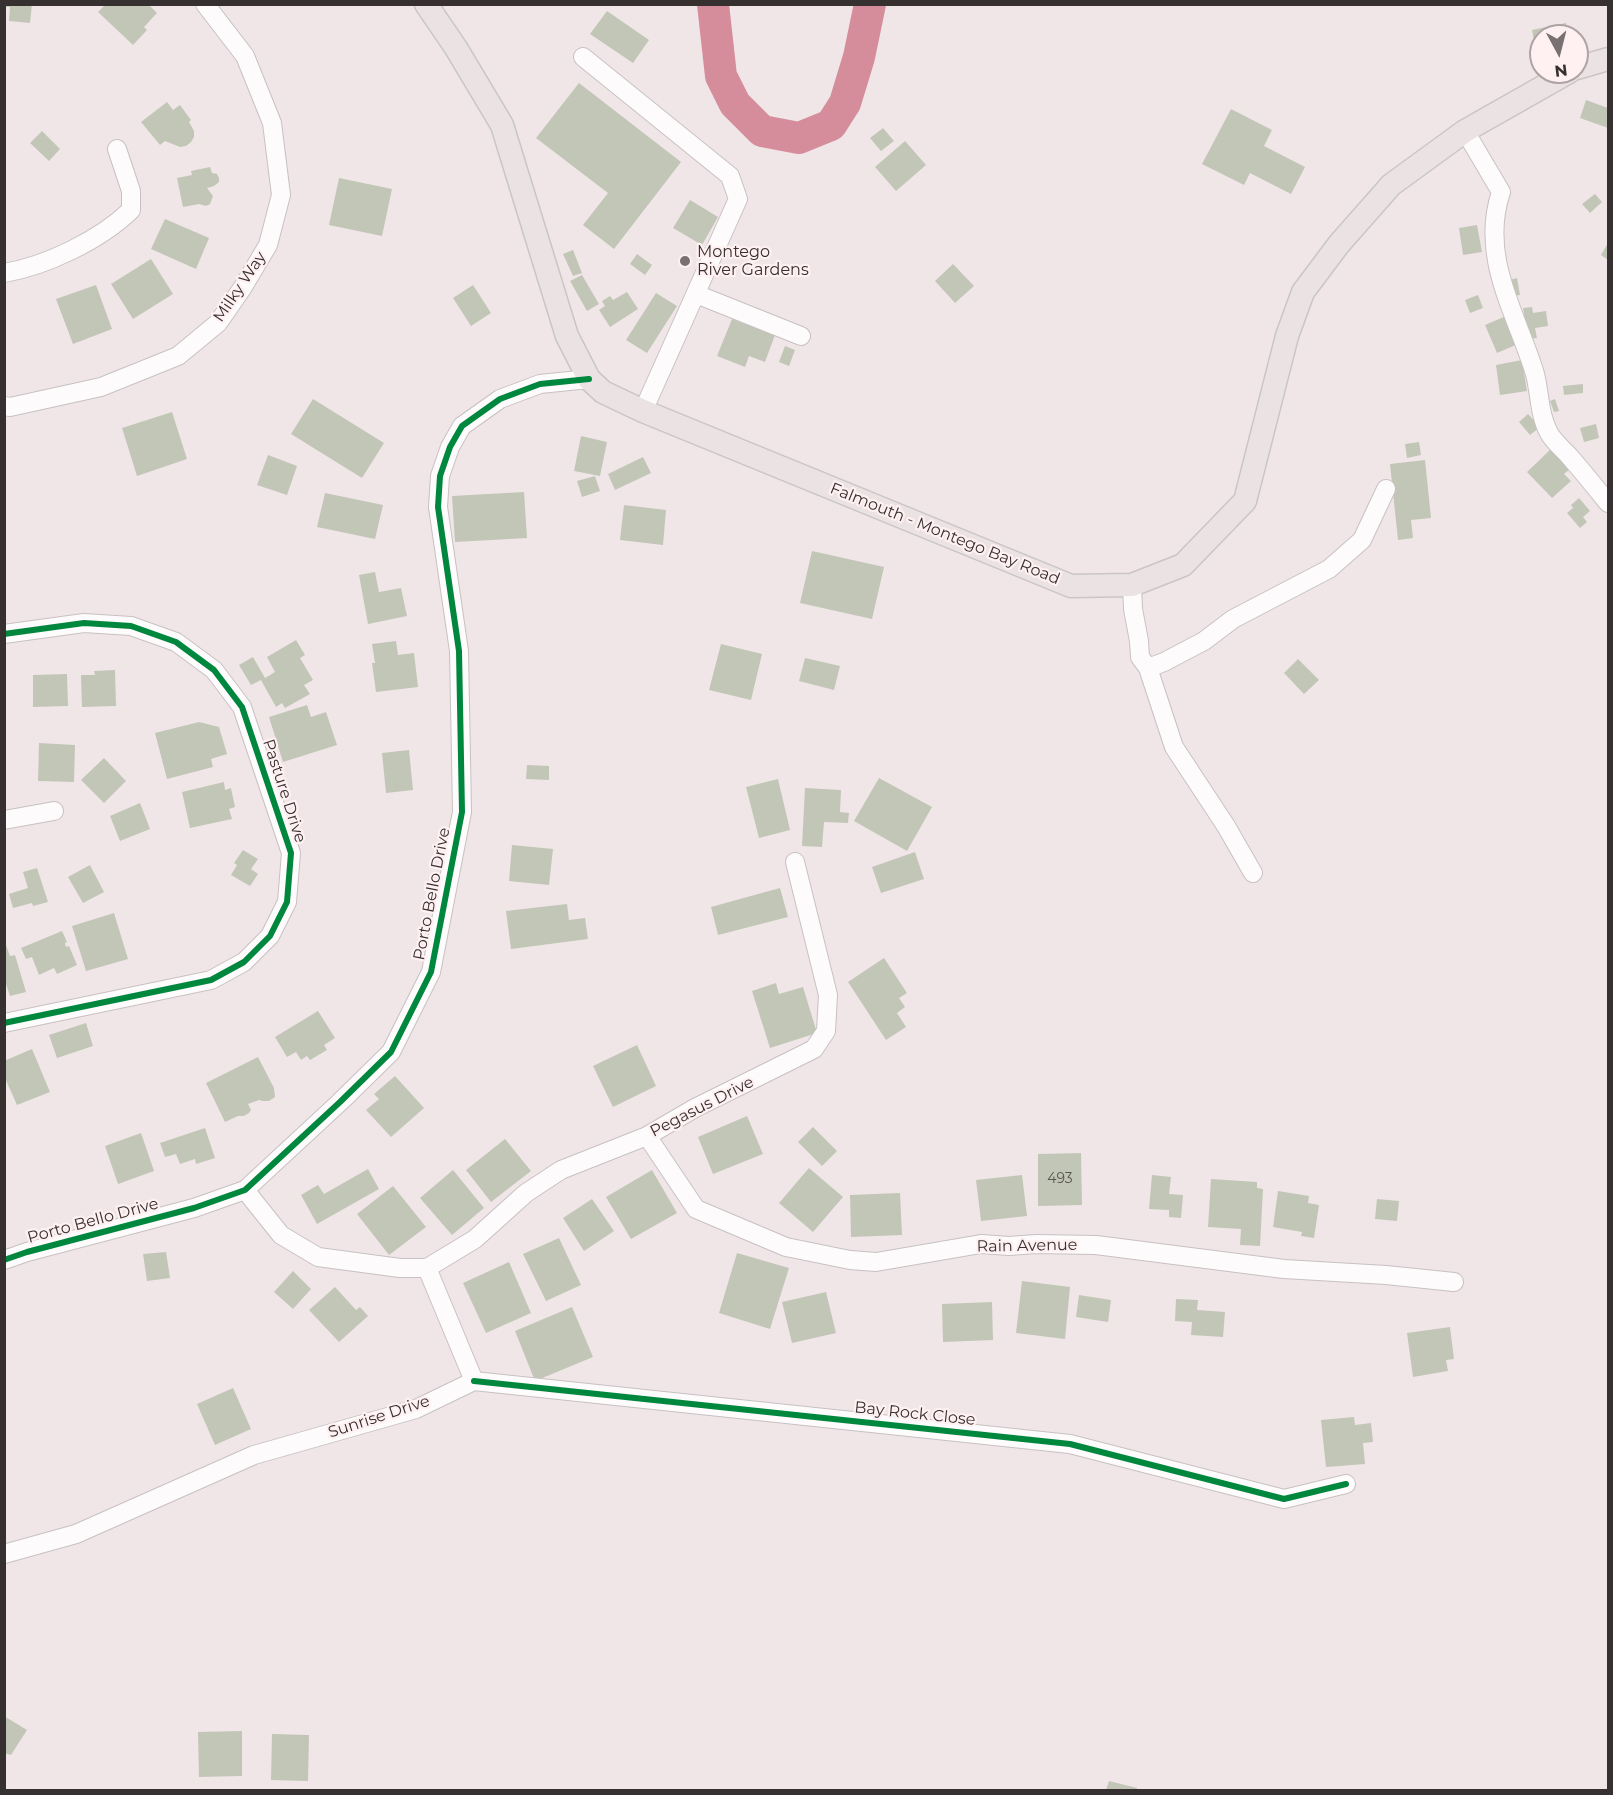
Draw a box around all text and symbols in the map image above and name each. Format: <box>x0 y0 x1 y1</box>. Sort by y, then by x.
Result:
north arrow <box>1529 24 1589 84</box>
text: N <box>1553 60 1569 81</box>
place label: Montego River Gardens <box>697 242 809 280</box>
street label: Milky Way <box>210 248 270 326</box>
marker: Montego River Gardens <box>678 254 692 268</box>
street label: Falmouth - Montego Bay Road <box>827 479 1063 589</box>
street label: Pasture Drive <box>258 737 310 845</box>
street label: Porto Bello Drive <box>410 826 454 962</box>
street label: Pegasus Drive <box>647 1073 757 1141</box>
house number: 493 <box>1047 1171 1073 1187</box>
street label: Porto Bello Drive <box>25 1194 161 1248</box>
street label: Rain Avenue <box>977 1236 1077 1256</box>
street label: Sunrise Drive <box>326 1392 432 1442</box>
street label: Bay Rock Close <box>854 1398 976 1430</box>

